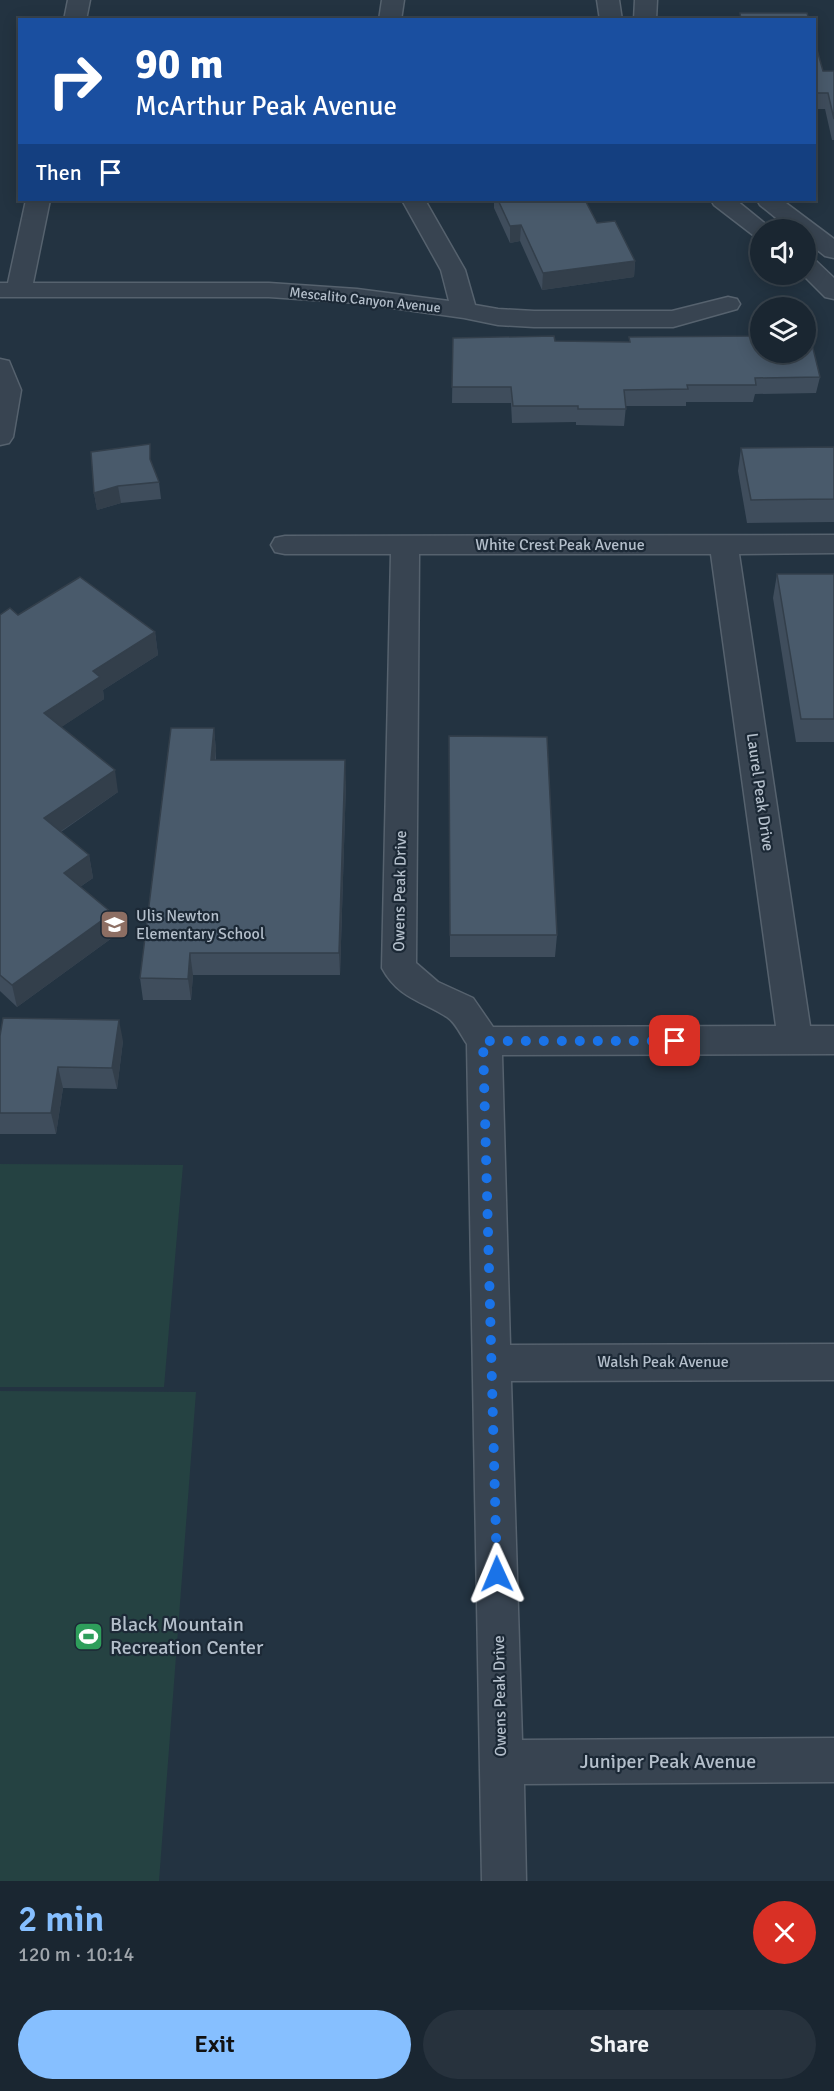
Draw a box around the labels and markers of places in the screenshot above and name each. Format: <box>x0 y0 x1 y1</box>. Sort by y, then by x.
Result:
place label: Ulis Newton Elementary School <box>136 906 265 944</box>
school or university icon: Ulis Newton Elementary School <box>99 909 131 941</box>
pin <box>649 1015 700 1066</box>
place label: Black Mountain Recreation Center <box>110 1612 264 1660</box>
sports icon: Black Mountain Recreation Center <box>73 1620 105 1652</box>

